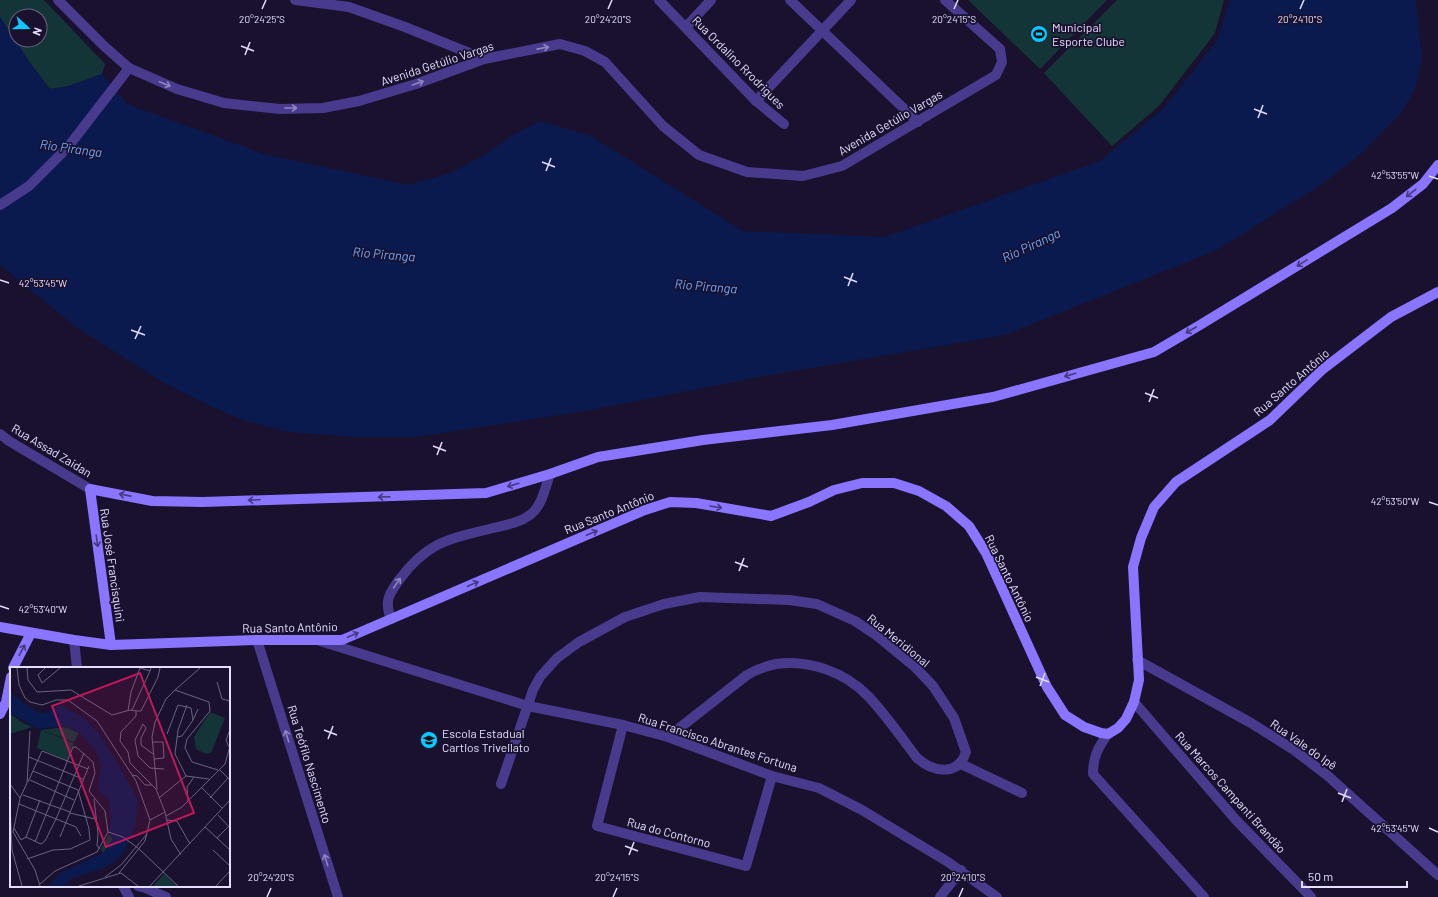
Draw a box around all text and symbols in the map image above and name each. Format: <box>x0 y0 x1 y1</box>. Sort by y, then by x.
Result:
north arrow <box>8 8 48 48</box>
text: 20°24'25"S <box>239 13 285 25</box>
text: 20°24'20"S <box>585 13 631 25</box>
street label: Rua Ordalino Rrodrigues <box>690 13 788 111</box>
text: 20°24'15"S <box>932 13 976 25</box>
text: 20°24'10"S <box>1278 13 1322 25</box>
place label: Municipal Esporte Clube <box>1052 20 1125 48</box>
sports icon: Municipal Esporte Clube <box>1029 24 1049 44</box>
text: N <box>30 26 45 38</box>
street label: Avenida Getúlio Vargas <box>379 38 495 88</box>
one-way arrow <box>536 44 549 52</box>
one-way arrow <box>411 79 424 86</box>
one-way arrow <box>158 81 170 88</box>
street label: Avenida Getúlio Vargas <box>835 86 945 158</box>
one-way arrow <box>284 104 297 112</box>
water label: Rio Piranga <box>39 136 103 160</box>
text: 42°53'55"W <box>1371 169 1419 181</box>
one-way arrow <box>1406 188 1417 197</box>
water label: Rio Piranga <box>999 224 1063 266</box>
water label: Rio Piranga <box>352 243 416 265</box>
one-way arrow <box>1296 260 1308 268</box>
water label: Rio Piranga <box>674 275 738 297</box>
text: 42°53'45"W <box>19 277 67 289</box>
one-way arrow <box>1185 327 1197 335</box>
street label: Rua Santo Antônio <box>1250 345 1332 419</box>
one-way arrow <box>1064 372 1077 379</box>
street label: Rua Assad Zaidan <box>9 421 95 479</box>
one-way arrow <box>507 482 520 489</box>
street label: Rua Santo Antônio <box>562 488 656 536</box>
one-way arrow <box>118 491 131 499</box>
one-way arrow <box>378 493 391 501</box>
text: 42°53'50"W <box>1371 495 1419 507</box>
one-way arrow <box>248 497 261 504</box>
one-way arrow <box>709 503 722 511</box>
street label: Rua José Francisquini <box>98 507 128 623</box>
one-way arrow <box>586 528 598 536</box>
street label: Rua Santo Antônio <box>983 532 1037 624</box>
one-way arrow <box>93 534 101 547</box>
one-way arrow <box>393 578 401 589</box>
one-way arrow <box>466 580 478 587</box>
text: 42°53'40"W <box>19 603 68 615</box>
street label: Rua Meridional <box>865 611 933 669</box>
street label: Rua Santo Antônio <box>242 619 338 635</box>
one-way arrow <box>347 631 359 638</box>
one-way arrow <box>18 645 26 657</box>
inset map <box>10 667 230 887</box>
street label: Rua Teófilo Nascimento <box>285 703 335 825</box>
street label: Rua Francisco Abrantes Fortuna <box>637 710 799 774</box>
street label: Rua Vale do Ipê <box>1268 716 1340 772</box>
place label: Escola Estadual Cartlos Trivellato <box>442 726 530 754</box>
one-way arrow <box>283 729 290 742</box>
street label: Rua Marcos Campanti Brandão <box>1173 729 1289 855</box>
school or university icon: Escola Estadual Cartlos Trivellato <box>419 730 439 750</box>
street label: Rua do Contorno <box>626 814 712 850</box>
text: 42°53'45"W <box>1371 822 1419 834</box>
one-way arrow <box>322 853 329 866</box>
scale bar <box>1302 863 1407 889</box>
text: 50 m <box>1308 869 1333 883</box>
text: 20°24'20"S <box>248 871 294 883</box>
text: 20°24'15"S <box>595 871 639 883</box>
text: 20°24'10"S <box>941 871 985 883</box>

